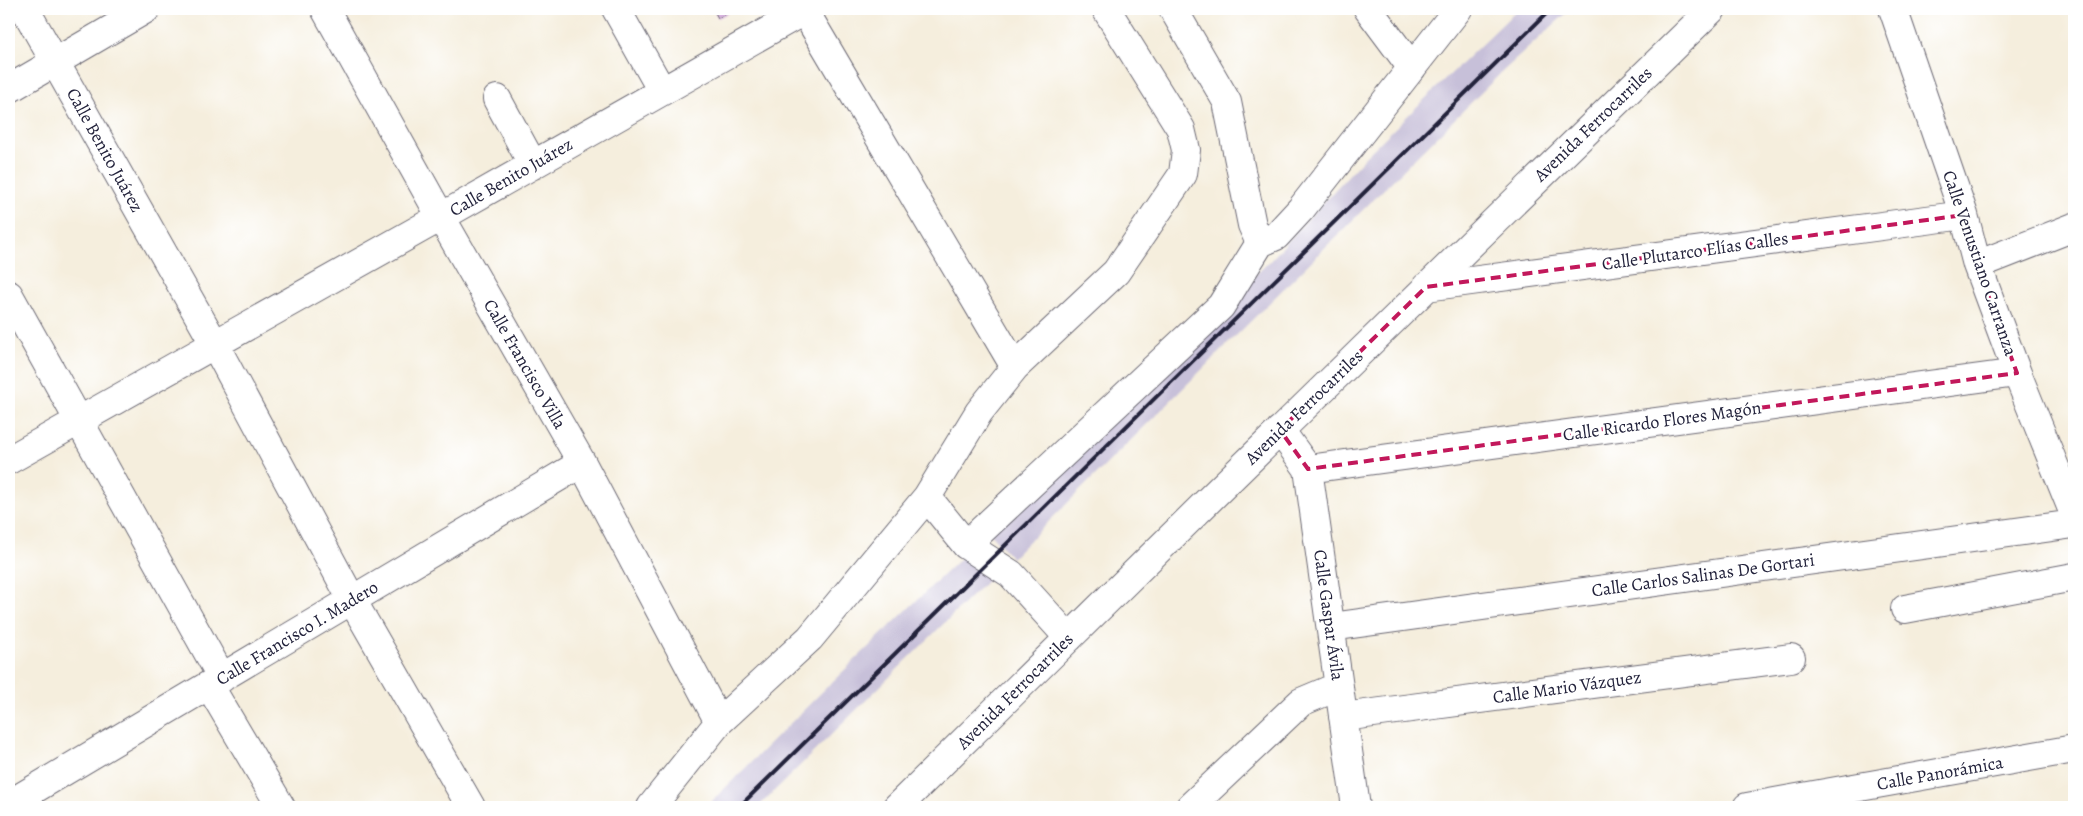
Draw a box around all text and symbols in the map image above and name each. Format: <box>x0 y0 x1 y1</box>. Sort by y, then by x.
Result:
street label: Avenida Ferrocarriles <box>1528 61 1657 187</box>
street label: Calle Benito Juárez <box>61 84 149 216</box>
street label: Calle Benito Juárez <box>445 132 577 222</box>
street label: Calle Venustiano Carranza <box>1937 167 2023 359</box>
street label: Calle Plutarco Elías Calles <box>1600 226 1790 276</box>
street label: Calle Francisco Villa <box>478 295 572 434</box>
street label: Avenida Ferrocarriles <box>1239 344 1368 470</box>
street label: Calle Ricardo Flores Magón <box>1561 395 1763 447</box>
street label: Calle Carlos Salinas De Gortari <box>1590 547 1816 603</box>
street label: Calle Gaspar Ávila <box>1308 548 1350 683</box>
street label: Calle Francisco I. Madero <box>211 575 383 691</box>
street label: Avenida Ferrocarriles <box>951 627 1079 755</box>
street label: Calle Mario Vázquez <box>1491 665 1643 709</box>
street label: Calle Panorámica <box>1875 750 2006 796</box>

